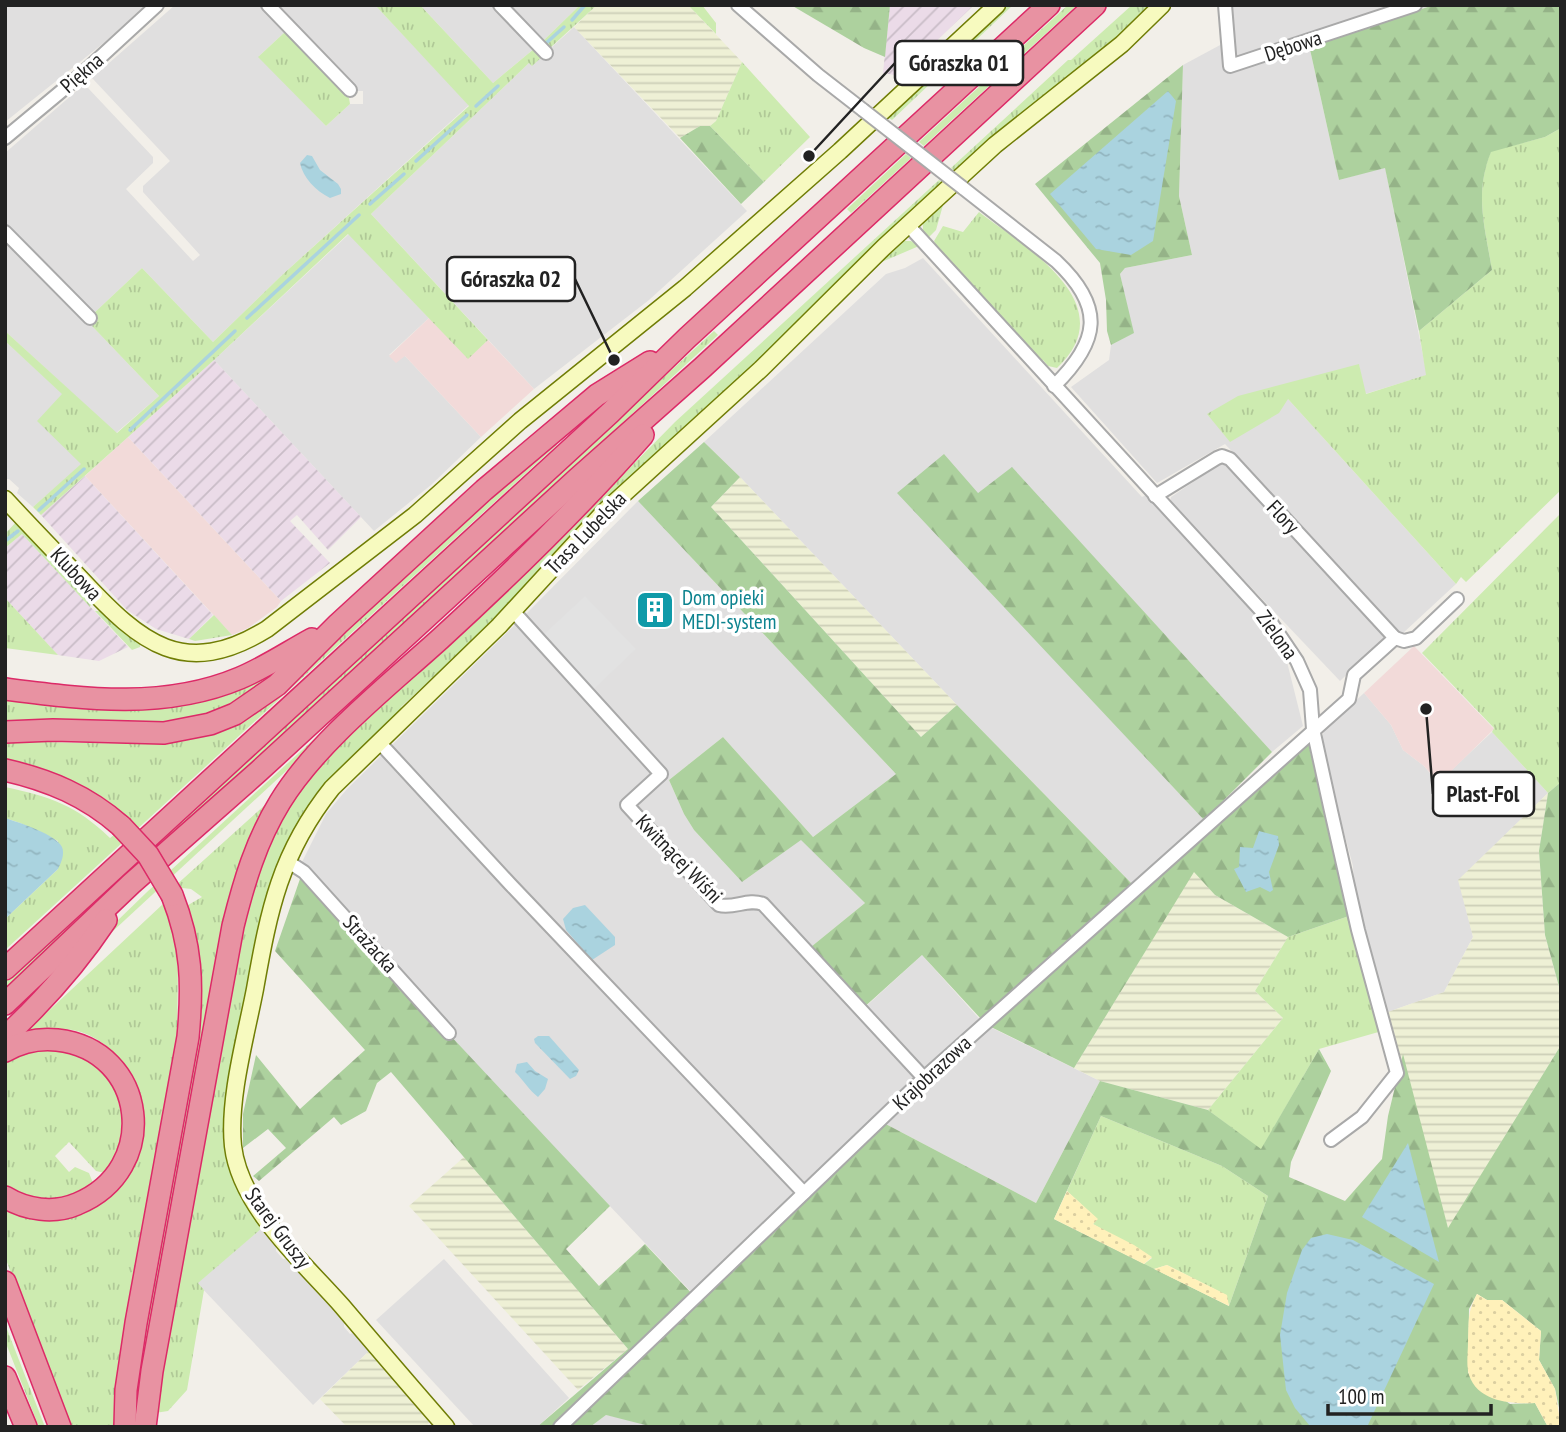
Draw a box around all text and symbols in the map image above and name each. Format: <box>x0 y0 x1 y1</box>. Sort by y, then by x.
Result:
street label: Dębowa <box>1261 24 1325 67</box>
callout: Góraszka 01 <box>895 41 1023 85</box>
street label: Piękna <box>55 47 109 99</box>
text: Góraszka 01 <box>909 48 1009 77</box>
callout: Góraszka 02 <box>447 257 575 301</box>
text: Góraszka 02 <box>461 264 561 293</box>
street label: Trasa Lubelska <box>539 485 632 580</box>
street label: Flory <box>1261 494 1306 539</box>
street label: Klubowa <box>45 541 108 606</box>
place label: Dom opieki MEDI-system <box>682 584 776 635</box>
building icon: Dom opieki MEDI-system <box>634 589 676 631</box>
street label: Zielona <box>1251 605 1304 665</box>
callout: Plast-Fol <box>1433 772 1534 816</box>
text: Plast-Fol <box>1447 779 1520 808</box>
street label: Kwitnącej Wiśni <box>630 808 729 909</box>
street label: Strażacka <box>337 909 403 978</box>
street label: Krajobrazowa <box>887 1029 977 1116</box>
street label: Starej Gruszy <box>239 1182 318 1274</box>
scale bar <box>1328 1372 1491 1416</box>
text: 100 m <box>1338 1383 1384 1410</box>

